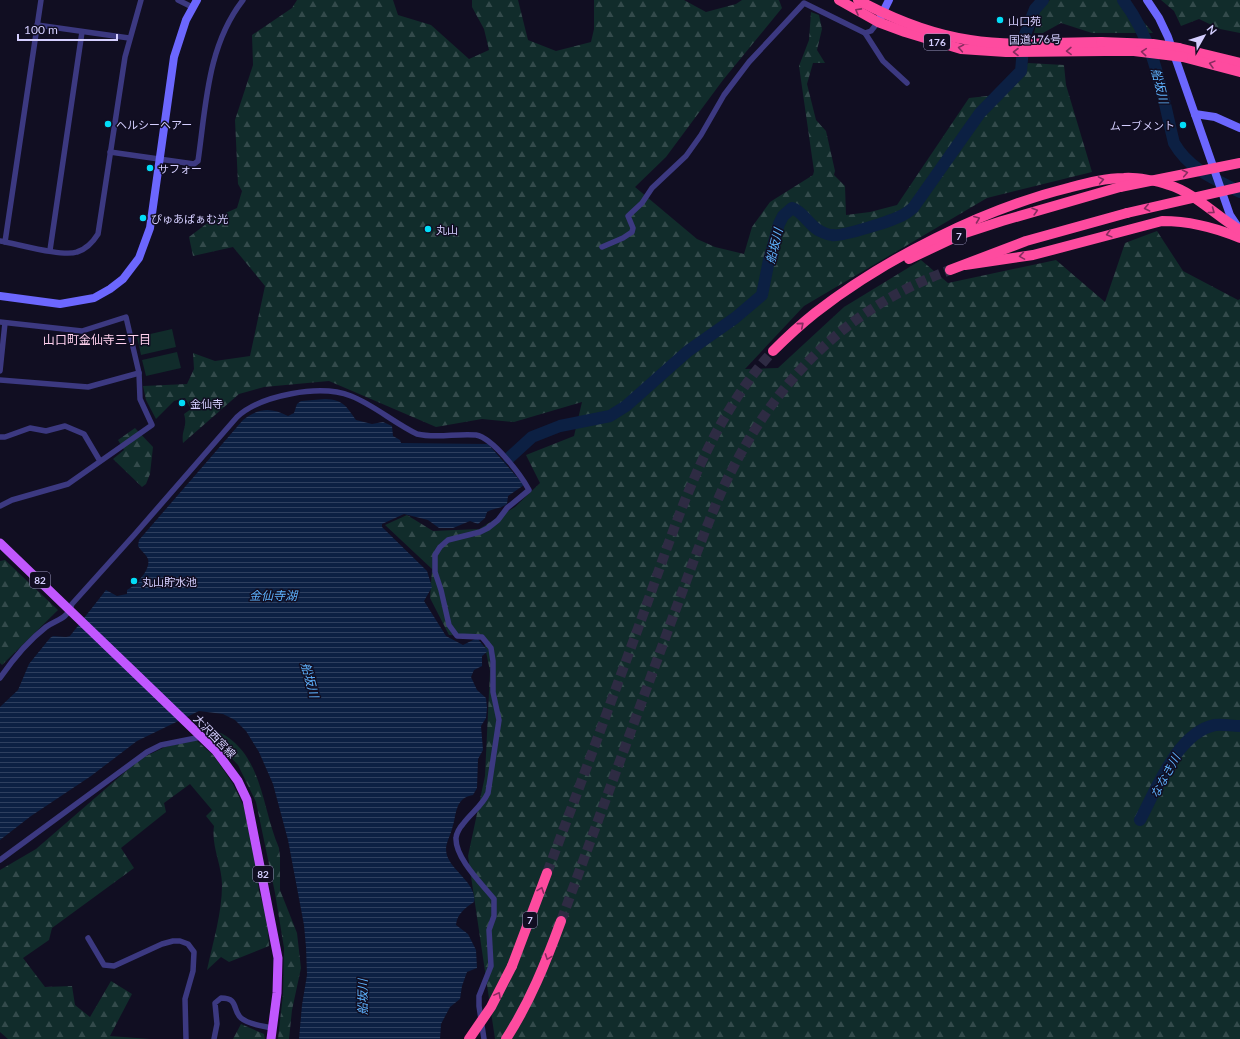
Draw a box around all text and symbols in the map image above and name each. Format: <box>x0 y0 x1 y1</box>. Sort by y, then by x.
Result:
one-way arrow <box>855 8 862 16</box>
place label: 山口苑 <box>1008 14 1041 27</box>
marker: 山口苑 <box>995 15 1005 25</box>
scale bar <box>18 16 117 42</box>
north arrow <box>1184 16 1224 56</box>
text: 100 m <box>24 22 58 37</box>
text: N <box>1204 22 1220 37</box>
street label: 国道176号 <box>1009 32 1061 46</box>
road number: 176 <box>924 34 950 50</box>
one-way arrow <box>958 44 964 53</box>
one-way arrow <box>1066 47 1072 55</box>
one-way arrow <box>1013 48 1019 56</box>
one-way arrow <box>1141 48 1148 57</box>
one-way arrow <box>1209 60 1215 68</box>
water label: 船坂川 <box>1148 67 1172 107</box>
place label: ヘルシーヘアー <box>116 118 192 131</box>
marker: ヘルシーヘアー <box>103 119 113 129</box>
place label: ムーブメント <box>1110 119 1175 132</box>
marker: ムーブメント <box>1178 120 1188 130</box>
place label: サフォー <box>158 162 202 175</box>
marker: サフォー <box>145 163 155 173</box>
one-way arrow <box>1182 169 1189 177</box>
one-way arrow <box>1098 177 1104 185</box>
one-way arrow <box>1144 203 1151 212</box>
one-way arrow <box>1031 207 1038 216</box>
one-way arrow <box>1208 207 1215 214</box>
place label: ぴゅあぱぁむ光 <box>151 212 228 225</box>
marker: ぴゅあぱぁむ光 <box>138 213 148 223</box>
one-way arrow <box>973 216 981 224</box>
place label: 丸山 <box>436 223 458 236</box>
marker: 丸山 <box>423 224 433 234</box>
water label: 船坂川 <box>762 225 786 265</box>
road number: 7 <box>952 228 966 244</box>
one-way arrow <box>1106 229 1113 238</box>
one-way arrow <box>1019 251 1026 260</box>
one-way arrow <box>796 322 804 329</box>
district label: 山口町金仙寺三丁目 <box>43 332 151 347</box>
place label: 金仙寺 <box>190 397 223 410</box>
marker: 金仙寺 <box>177 398 187 408</box>
road number: 82 <box>30 572 50 588</box>
place label: 丸山貯水池 <box>142 575 197 588</box>
marker: 丸山貯水池 <box>129 576 139 586</box>
water label: 金仙寺湖 <box>249 588 299 603</box>
water label: 船坂川 <box>298 661 322 701</box>
street label: 大沢西宮線 <box>191 712 239 760</box>
water label: ななき川 <box>1147 750 1184 801</box>
road number: 82 <box>253 866 273 882</box>
one-way arrow <box>536 887 545 894</box>
road number: 7 <box>523 912 537 928</box>
one-way arrow <box>544 954 552 961</box>
water label: 船坂川 <box>355 977 370 1015</box>
one-way arrow <box>493 991 500 999</box>

